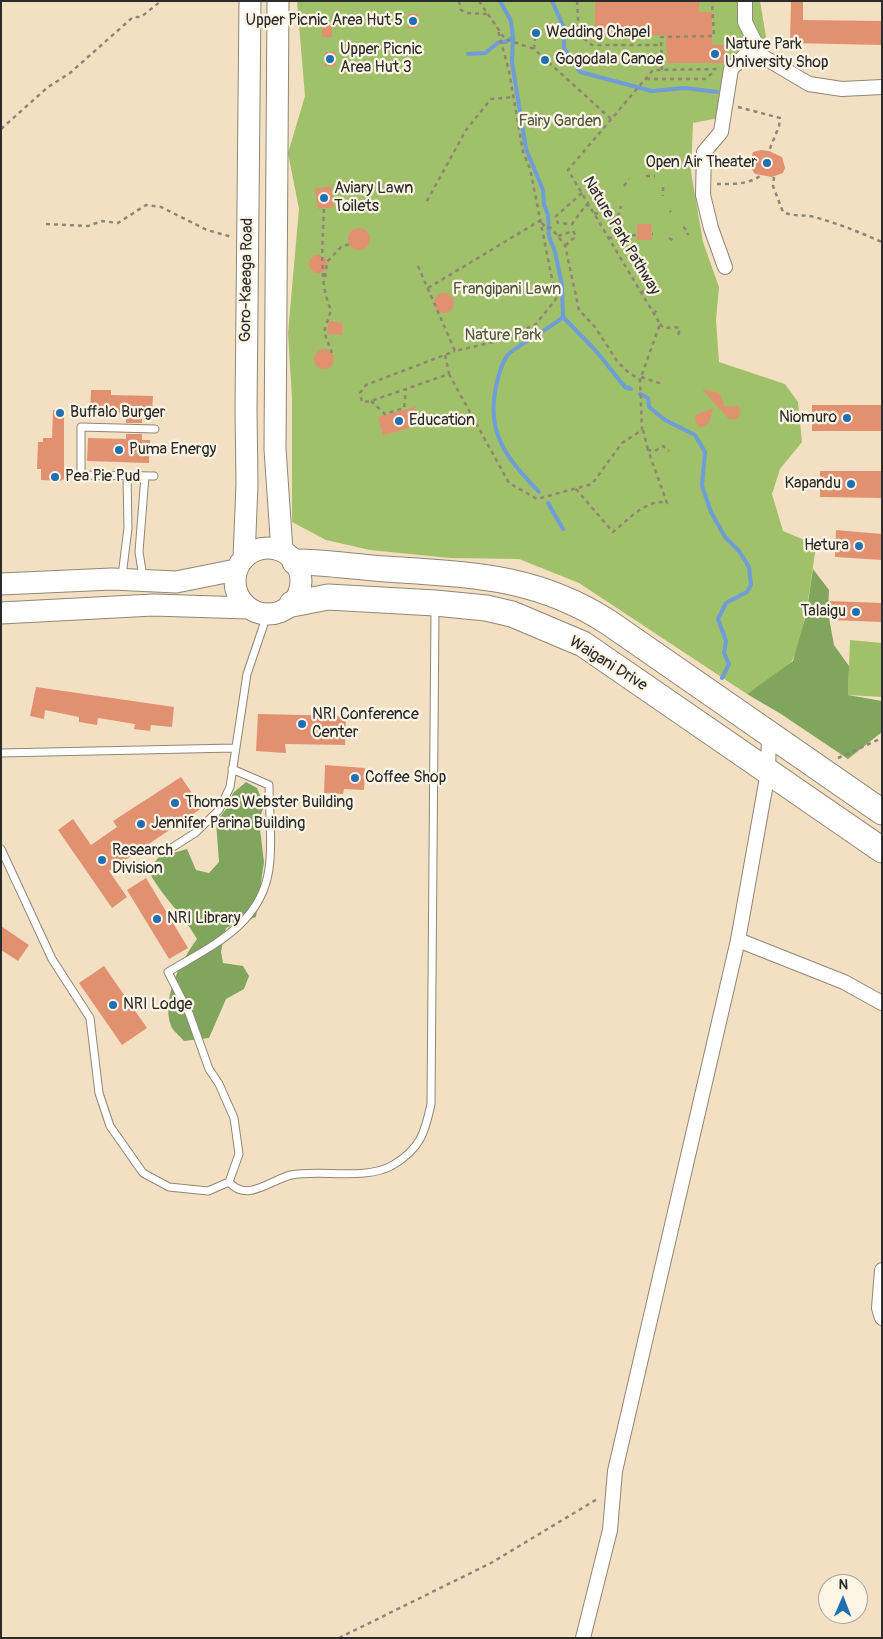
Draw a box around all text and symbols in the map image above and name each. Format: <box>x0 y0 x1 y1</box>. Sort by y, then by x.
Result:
place label: Upper Picnic Area Hut 5 <box>246 11 403 31</box>
marker: Upper Picnic Area Hut 5 <box>407 15 419 27</box>
place label: Wedding Chapel <box>546 23 651 43</box>
marker: Wedding Chapel <box>530 27 542 39</box>
place label: Nature Park University Shop <box>725 35 829 73</box>
place label: Upper Picnic Area Hut 3 <box>340 40 423 78</box>
marker: Nature Park University Shop <box>709 48 721 60</box>
place label: Gogodala Canoe <box>555 50 664 70</box>
marker: Upper Picnic Area Hut 3 <box>324 53 336 65</box>
marker: Gogodala Canoe <box>539 54 551 66</box>
park label: Fairy Garden <box>518 112 602 132</box>
place label: Open Air Theater <box>645 153 757 173</box>
marker: Open Air Theater <box>761 157 773 169</box>
street label: Nature Park Pathway <box>578 173 664 299</box>
place label: Aviary Lawn Toilets <box>334 179 413 217</box>
marker: Aviary Lawn Toilets <box>318 192 330 204</box>
street label: Goro-Kaeaga Road <box>236 218 258 342</box>
park label: Frangipani Lawn <box>453 280 561 300</box>
park label: Nature Park <box>464 326 542 346</box>
place label: Buffalo Burger <box>70 403 165 423</box>
marker: Buffalo Burger <box>54 407 66 419</box>
place label: Niomuro <box>779 408 837 428</box>
place label: Education <box>409 411 475 431</box>
marker: Niomuro <box>841 412 853 424</box>
marker: Education <box>393 415 405 427</box>
place label: Puma Energy <box>129 440 216 460</box>
marker: Puma Energy <box>113 444 125 456</box>
place label: Pea Pie Pud <box>65 467 140 487</box>
marker: Pea Pie Pud <box>49 471 61 483</box>
place label: Kapandu <box>784 474 841 494</box>
marker: Kapandu <box>845 478 857 490</box>
place label: Hetura <box>804 536 849 556</box>
marker: Hetura <box>853 540 865 552</box>
place label: Talaigu <box>800 602 846 622</box>
marker: Talaigu <box>850 606 862 618</box>
street label: Waigani Drive <box>565 632 651 696</box>
place label: NRI Conference Center <box>312 705 419 743</box>
marker: NRI Conference Center <box>296 718 308 730</box>
place label: Coffee Shop <box>365 768 446 788</box>
marker: Coffee Shop <box>349 772 361 784</box>
place label: Thomas Webster Building <box>185 793 353 813</box>
marker: Thomas Webster Building <box>169 797 181 809</box>
place label: Jennifer Parina Building <box>151 814 305 834</box>
marker: Jennifer Parina Building <box>135 818 147 830</box>
place label: Research Division <box>112 841 173 879</box>
marker: Research Division <box>96 854 108 866</box>
place label: NRI Library <box>167 909 240 929</box>
marker: NRI Library <box>151 913 163 925</box>
place label: NRI Lodge <box>123 995 192 1015</box>
marker: NRI Lodge <box>107 999 119 1011</box>
north arrow <box>818 1574 868 1624</box>
text: N <box>838 1576 848 1593</box>

